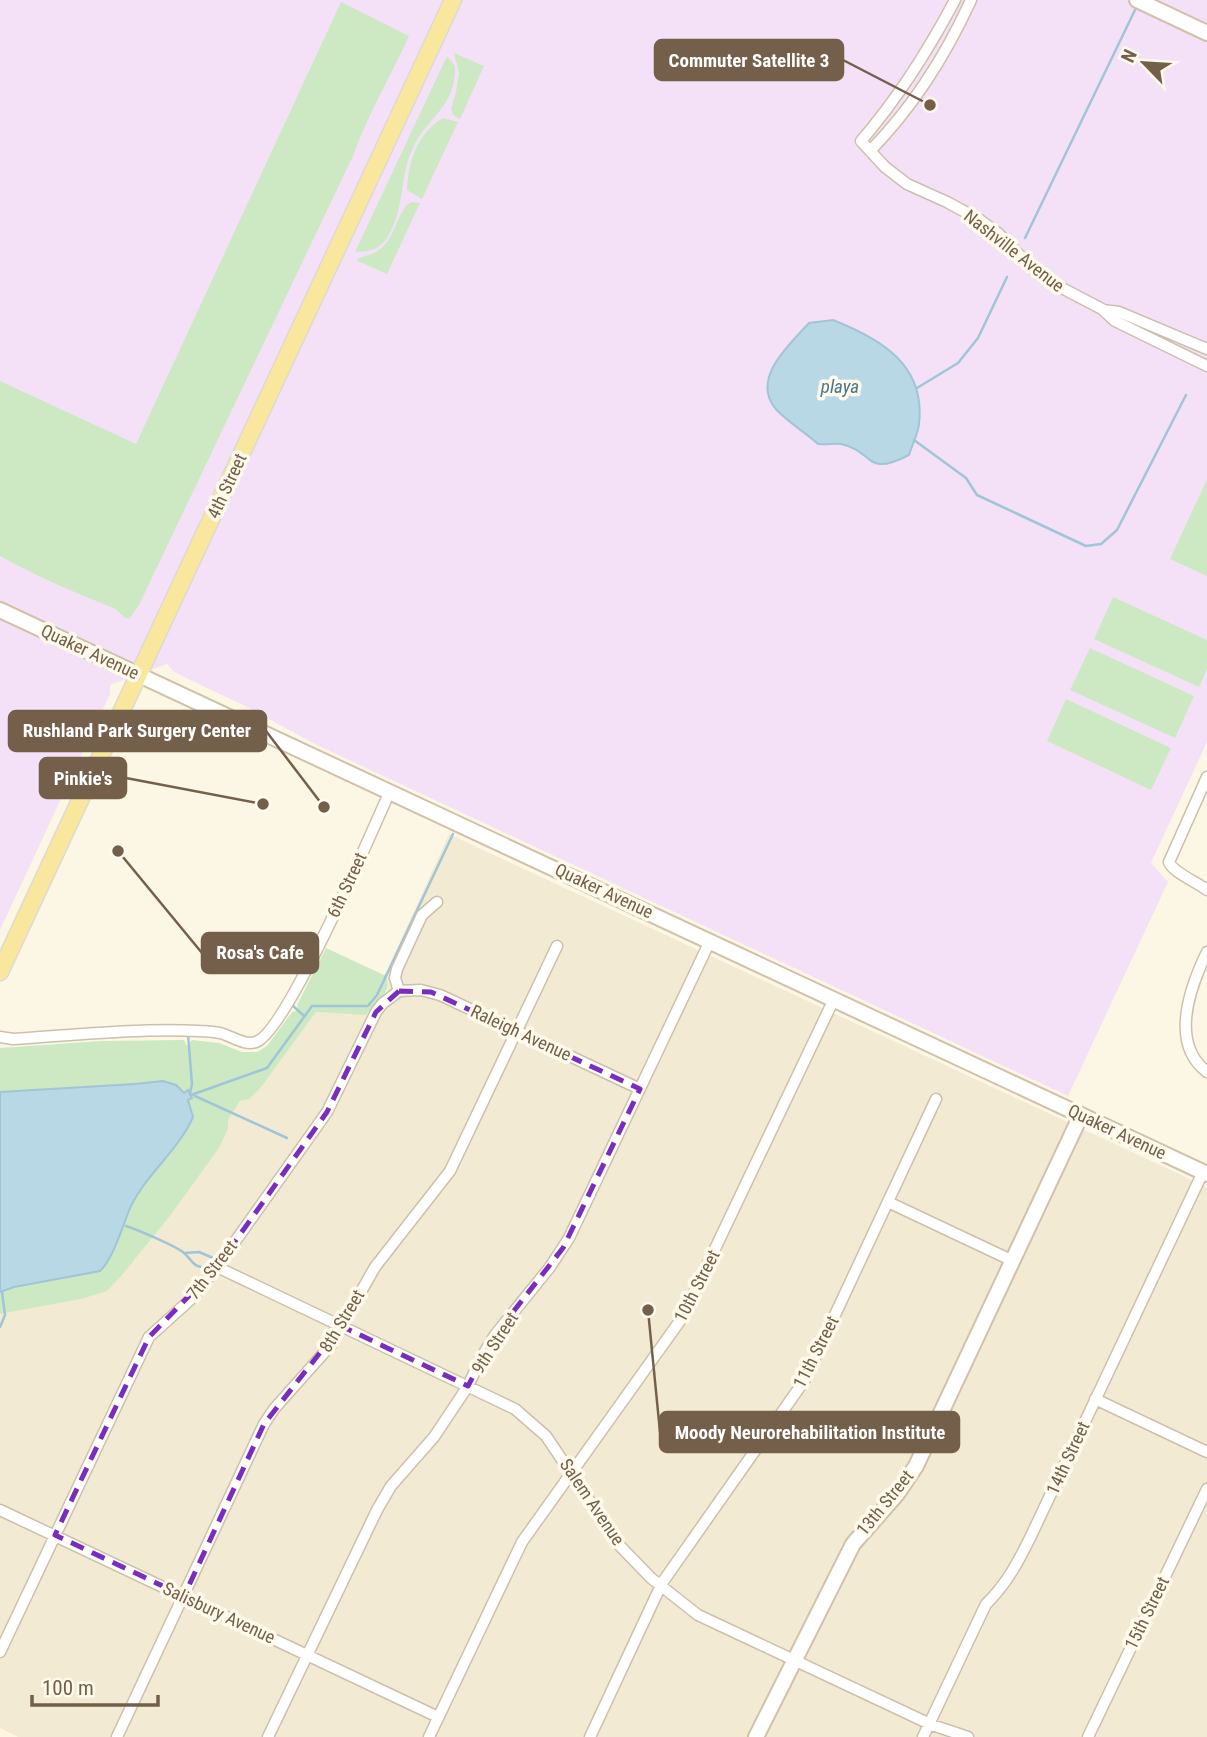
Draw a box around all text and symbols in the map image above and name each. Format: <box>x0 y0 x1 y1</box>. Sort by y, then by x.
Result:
north arrow <box>1109 28 1179 98</box>
callout: Commuter Satellite 3 <box>655 40 843 80</box>
text: N <box>1116 46 1142 66</box>
text: Commuter Satellite 3 <box>669 49 829 72</box>
street label: Nashville Avenue <box>960 205 1069 296</box>
water label: playa <box>820 375 859 398</box>
street label: 4th Street <box>202 450 251 522</box>
street label: Quaker Avenue <box>38 620 143 683</box>
callout: Rushland Park Surgery Center <box>9 711 266 751</box>
text: Rushland Park Surgery Center <box>23 719 251 742</box>
callout: Pinkie's <box>40 758 126 798</box>
text: Pinkie's <box>54 767 112 790</box>
street label: 6th Street <box>322 849 371 921</box>
street label: Quaker Avenue <box>552 859 657 922</box>
callout: Rosa's Cafe <box>202 933 318 973</box>
text: Rosa's Cafe <box>216 941 304 964</box>
street label: Raleigh Avenue <box>468 1000 575 1065</box>
street label: Quaker Avenue <box>1065 1100 1170 1163</box>
street label: 7th Street <box>182 1236 241 1303</box>
street label: 10th Street <box>669 1246 724 1325</box>
street label: 8th Street <box>315 1286 368 1356</box>
street label: 9th Street <box>467 1308 522 1377</box>
street label: 11th Street <box>788 1312 843 1391</box>
callout: Moody Neurorehabilitation Institute <box>660 1412 959 1452</box>
street label: 14th Street <box>1042 1418 1094 1498</box>
text: Moody Neurorehabilitation Institute <box>675 1421 945 1444</box>
street label: Salem Avenue <box>556 1454 629 1549</box>
street label: 13th Street <box>852 1466 917 1540</box>
street label: 15th Street <box>1120 1573 1173 1652</box>
street label: Salisbury Avenue <box>160 1577 279 1648</box>
scale bar <box>32 1664 158 1708</box>
text: 100 m <box>42 1676 94 1700</box>

